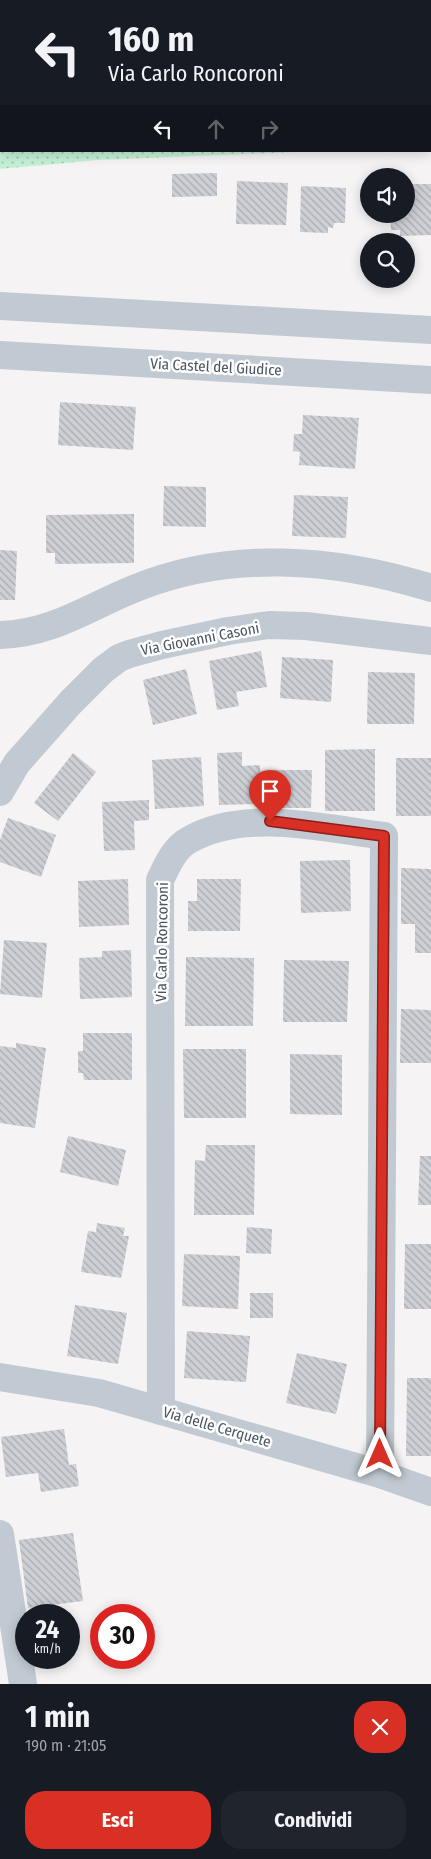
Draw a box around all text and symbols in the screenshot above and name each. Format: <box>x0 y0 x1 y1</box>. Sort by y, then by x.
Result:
text: 160 m <box>108 18 194 60</box>
icon: left <box>25 20 90 85</box>
text: Via Carlo Roncoroni <box>108 60 284 87</box>
icon: left <box>149 115 177 143</box>
icon: ahead <box>202 115 230 143</box>
icon: right <box>255 115 283 143</box>
map controls <box>360 168 415 288</box>
button: sound <box>360 168 415 223</box>
button: search <box>360 233 415 288</box>
street label: Via Castel del Giudice <box>150 355 282 379</box>
street label: Via Giovanni Casoni <box>139 619 261 659</box>
pin <box>249 770 291 821</box>
icon: arrive <box>256 777 284 805</box>
street label: Via Carlo Roncoroni <box>152 882 172 1002</box>
street label: Via delle Cerquete <box>161 1403 273 1451</box>
position arrow <box>353 1427 405 1479</box>
speed limit sign: 30 <box>90 1604 155 1669</box>
text: 24 <box>36 1615 59 1645</box>
text: km/h <box>34 1642 61 1656</box>
text: 1 min <box>25 1699 90 1735</box>
button: close <box>354 1701 406 1753</box>
text: 190 m · 21:05 <box>25 1736 106 1755</box>
button: Esci <box>25 1791 211 1849</box>
button: Condividi <box>221 1791 406 1849</box>

